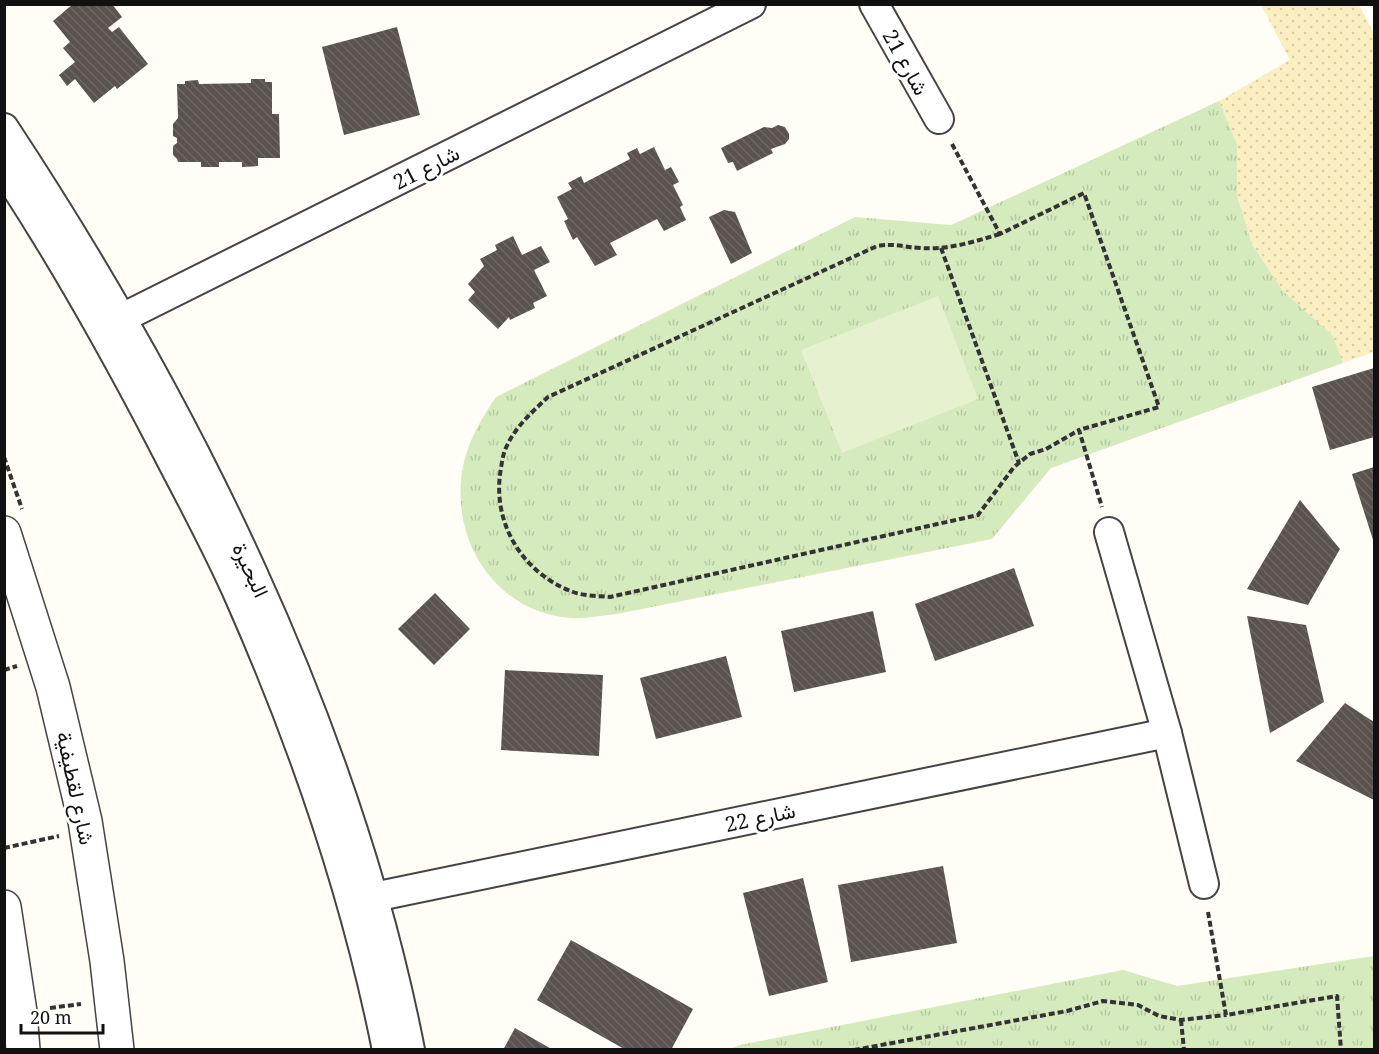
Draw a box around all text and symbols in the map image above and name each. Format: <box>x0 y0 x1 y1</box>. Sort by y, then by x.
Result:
street label: شارع 21 <box>876 24 936 100</box>
street label: شارع 21 <box>388 138 465 197</box>
street label: البحيرة <box>226 538 276 602</box>
street label: شارع لقطيفية <box>49 729 102 847</box>
street label: شارع 22 <box>722 796 798 839</box>
scale bar <box>21 997 104 1035</box>
text: 20 m <box>30 1005 72 1029</box>

